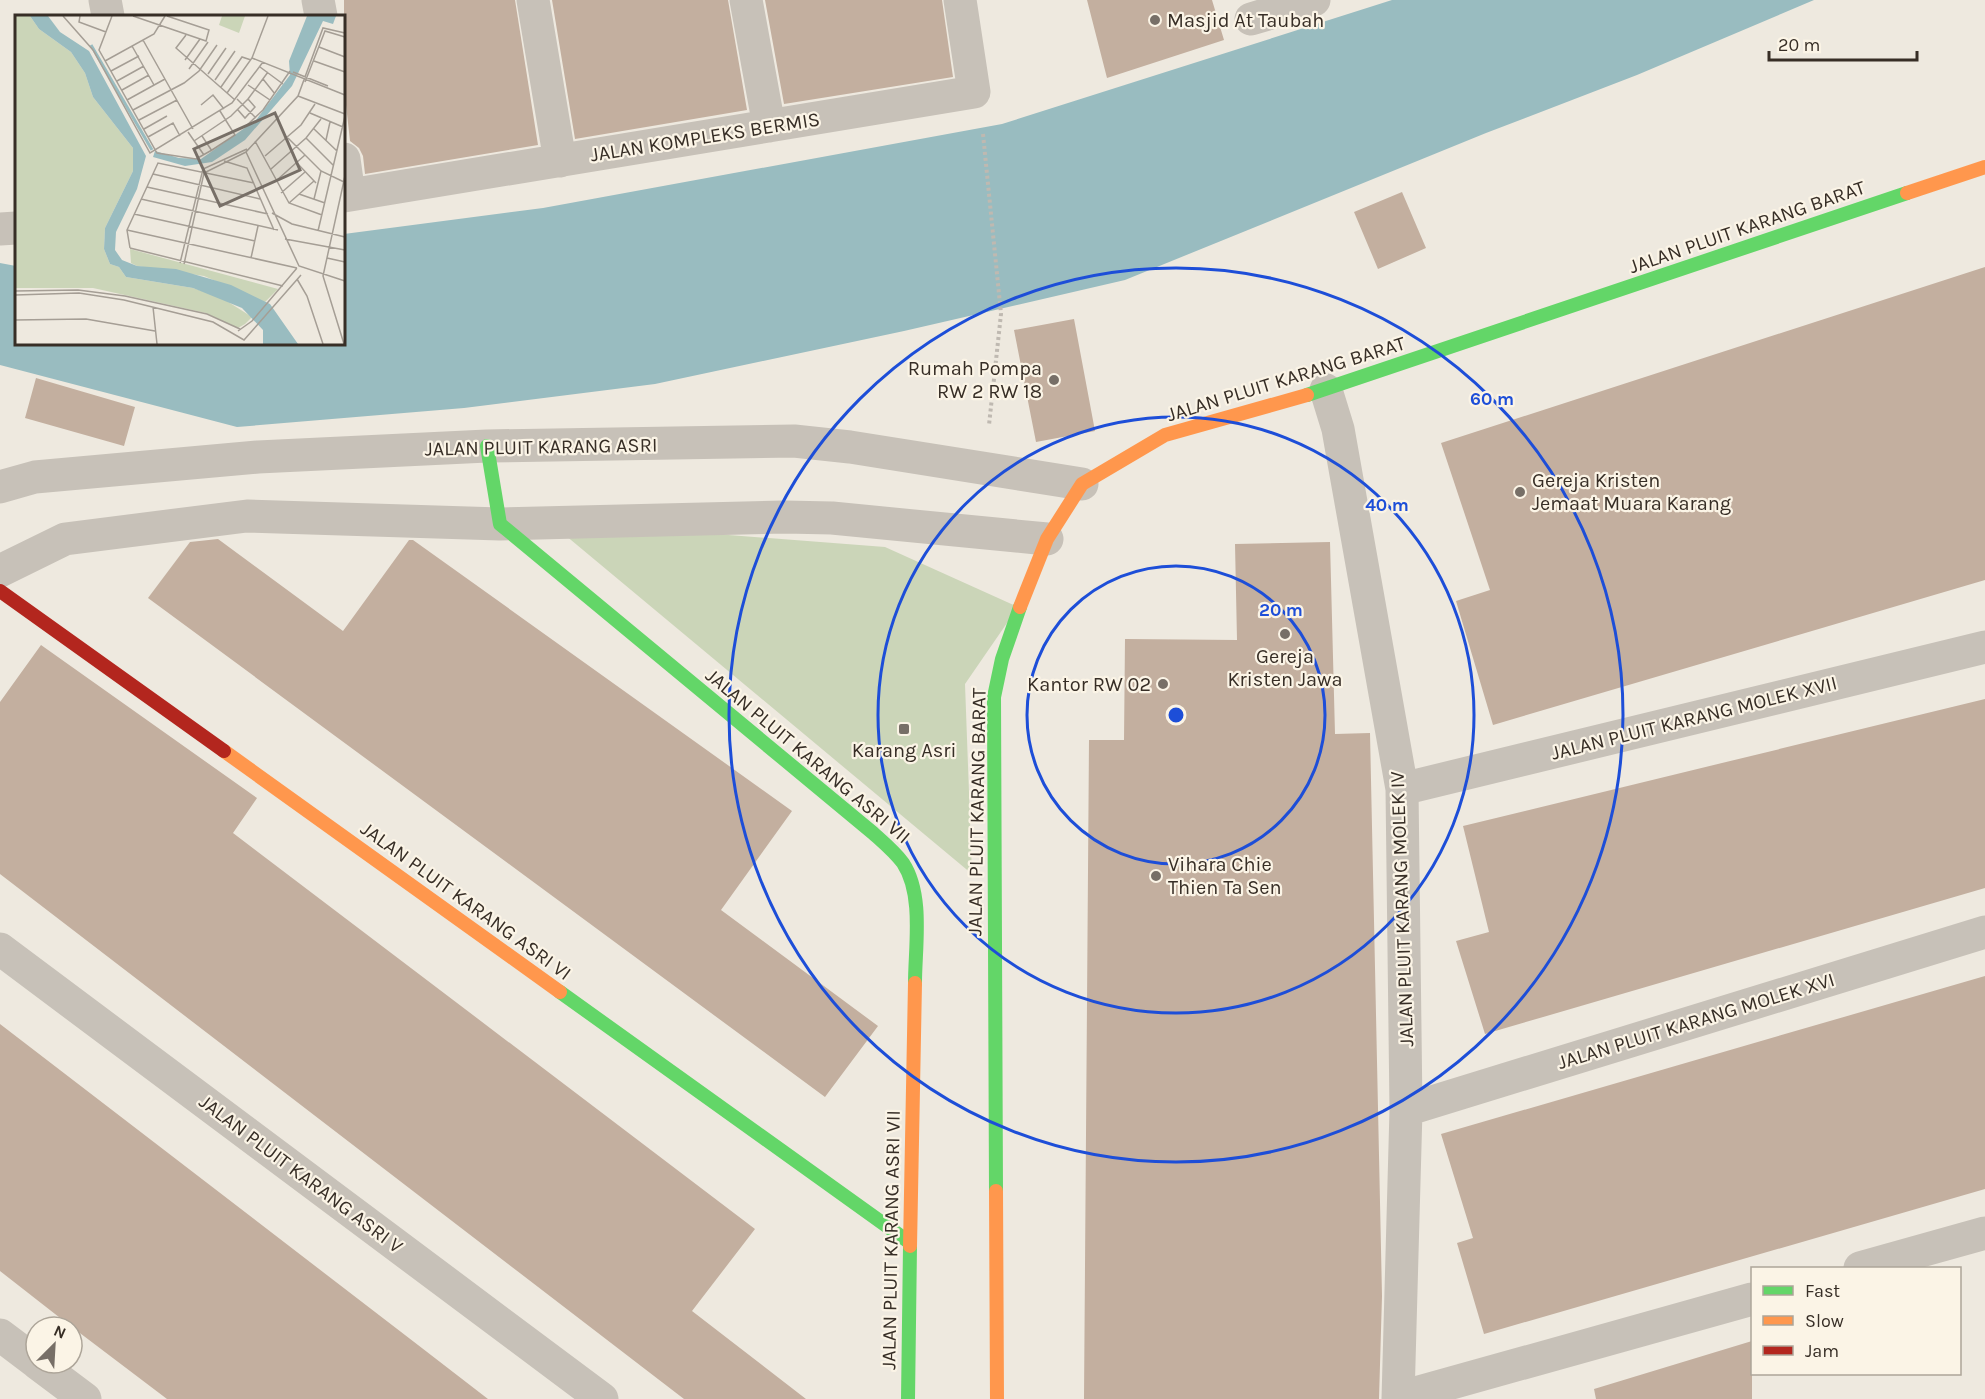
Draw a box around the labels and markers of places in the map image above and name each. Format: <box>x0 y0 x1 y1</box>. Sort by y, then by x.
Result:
place label: Masjid At Taubah <box>1167 9 1324 32</box>
marker: Masjid At Taubah <box>1148 13 1162 27</box>
place label: Rumah Pompa RW 2 RW 18 <box>908 357 1042 403</box>
marker: Rumah Pompa RW 2 RW 18 <box>1047 373 1061 387</box>
place label: Gereja Kristen Jemaat Muara Karang <box>1532 469 1731 515</box>
marker: Gereja Kristen Jemaat Muara Karang <box>1513 485 1527 499</box>
marker: Gereja Kristen Jawa <box>1278 627 1292 641</box>
place label: Gereja Kristen Jawa <box>1227 645 1343 691</box>
place label: Kantor RW 02 <box>1027 673 1151 696</box>
marker: Kantor RW 02 <box>1156 677 1170 691</box>
centre of rings <box>1166 705 1186 725</box>
marker: Karang Asri <box>897 722 911 736</box>
place label: Karang Asri <box>852 739 956 762</box>
place label: Vihara Chie Thien Ta Sen <box>1168 853 1282 899</box>
marker: Vihara Chie Thien Ta Sen <box>1149 869 1163 883</box>

